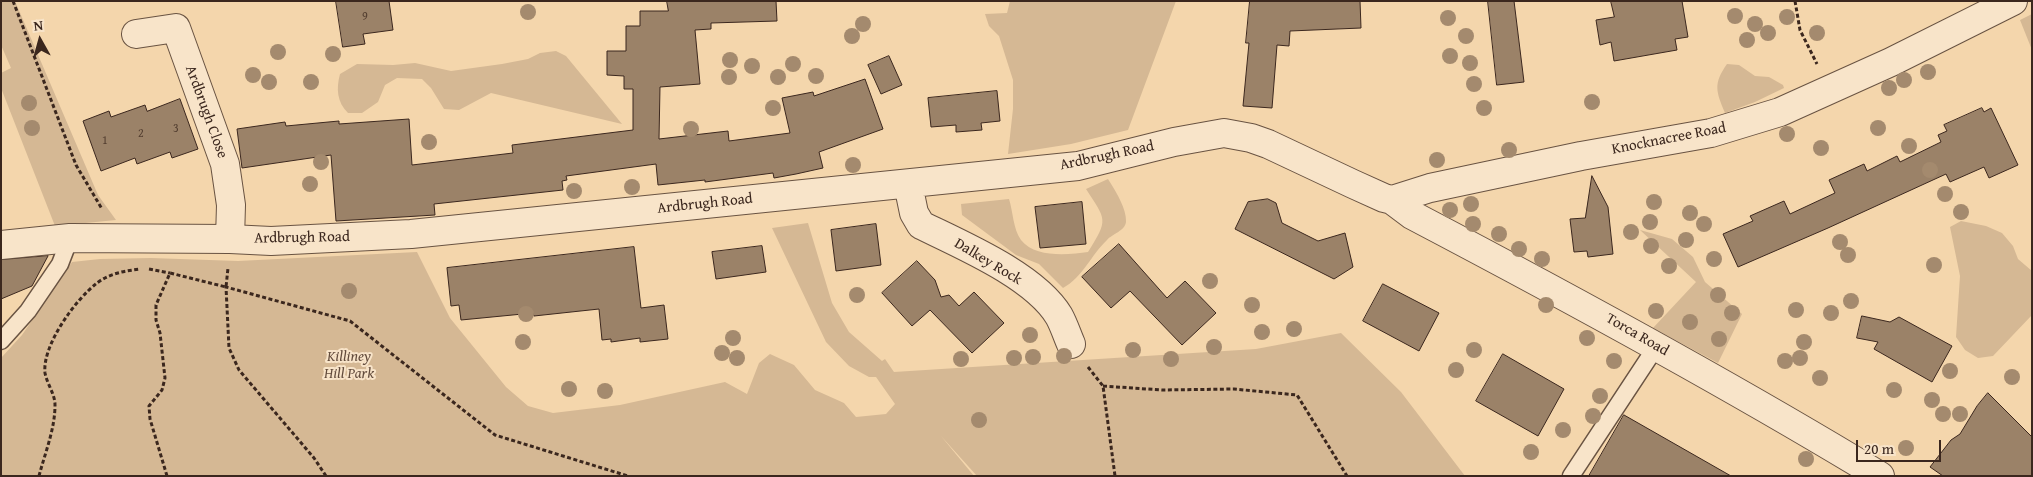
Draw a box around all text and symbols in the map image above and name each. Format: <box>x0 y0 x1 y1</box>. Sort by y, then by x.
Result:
house number: 9 <box>362 10 368 24</box>
north arrow <box>15 15 65 65</box>
text: N <box>32 15 44 36</box>
street label: Ardbrugh Close <box>181 63 231 161</box>
street label: Knocknacree Road <box>1610 119 1728 159</box>
house number: 3 <box>173 122 179 136</box>
house number: 2 <box>138 127 144 141</box>
house number: 1 <box>102 134 108 148</box>
street label: Ardbrugh Road <box>1058 137 1156 175</box>
street label: Ardbrugh Road <box>656 190 754 218</box>
street label: Ardbrugh Road <box>254 228 350 248</box>
street label: Dalkey Rock <box>951 235 1025 289</box>
street label: Torca Road <box>1602 310 1672 360</box>
park label: Killiney Hill Park <box>324 348 374 383</box>
scale bar <box>1858 430 1943 462</box>
text: 20 m <box>1864 438 1894 459</box>

